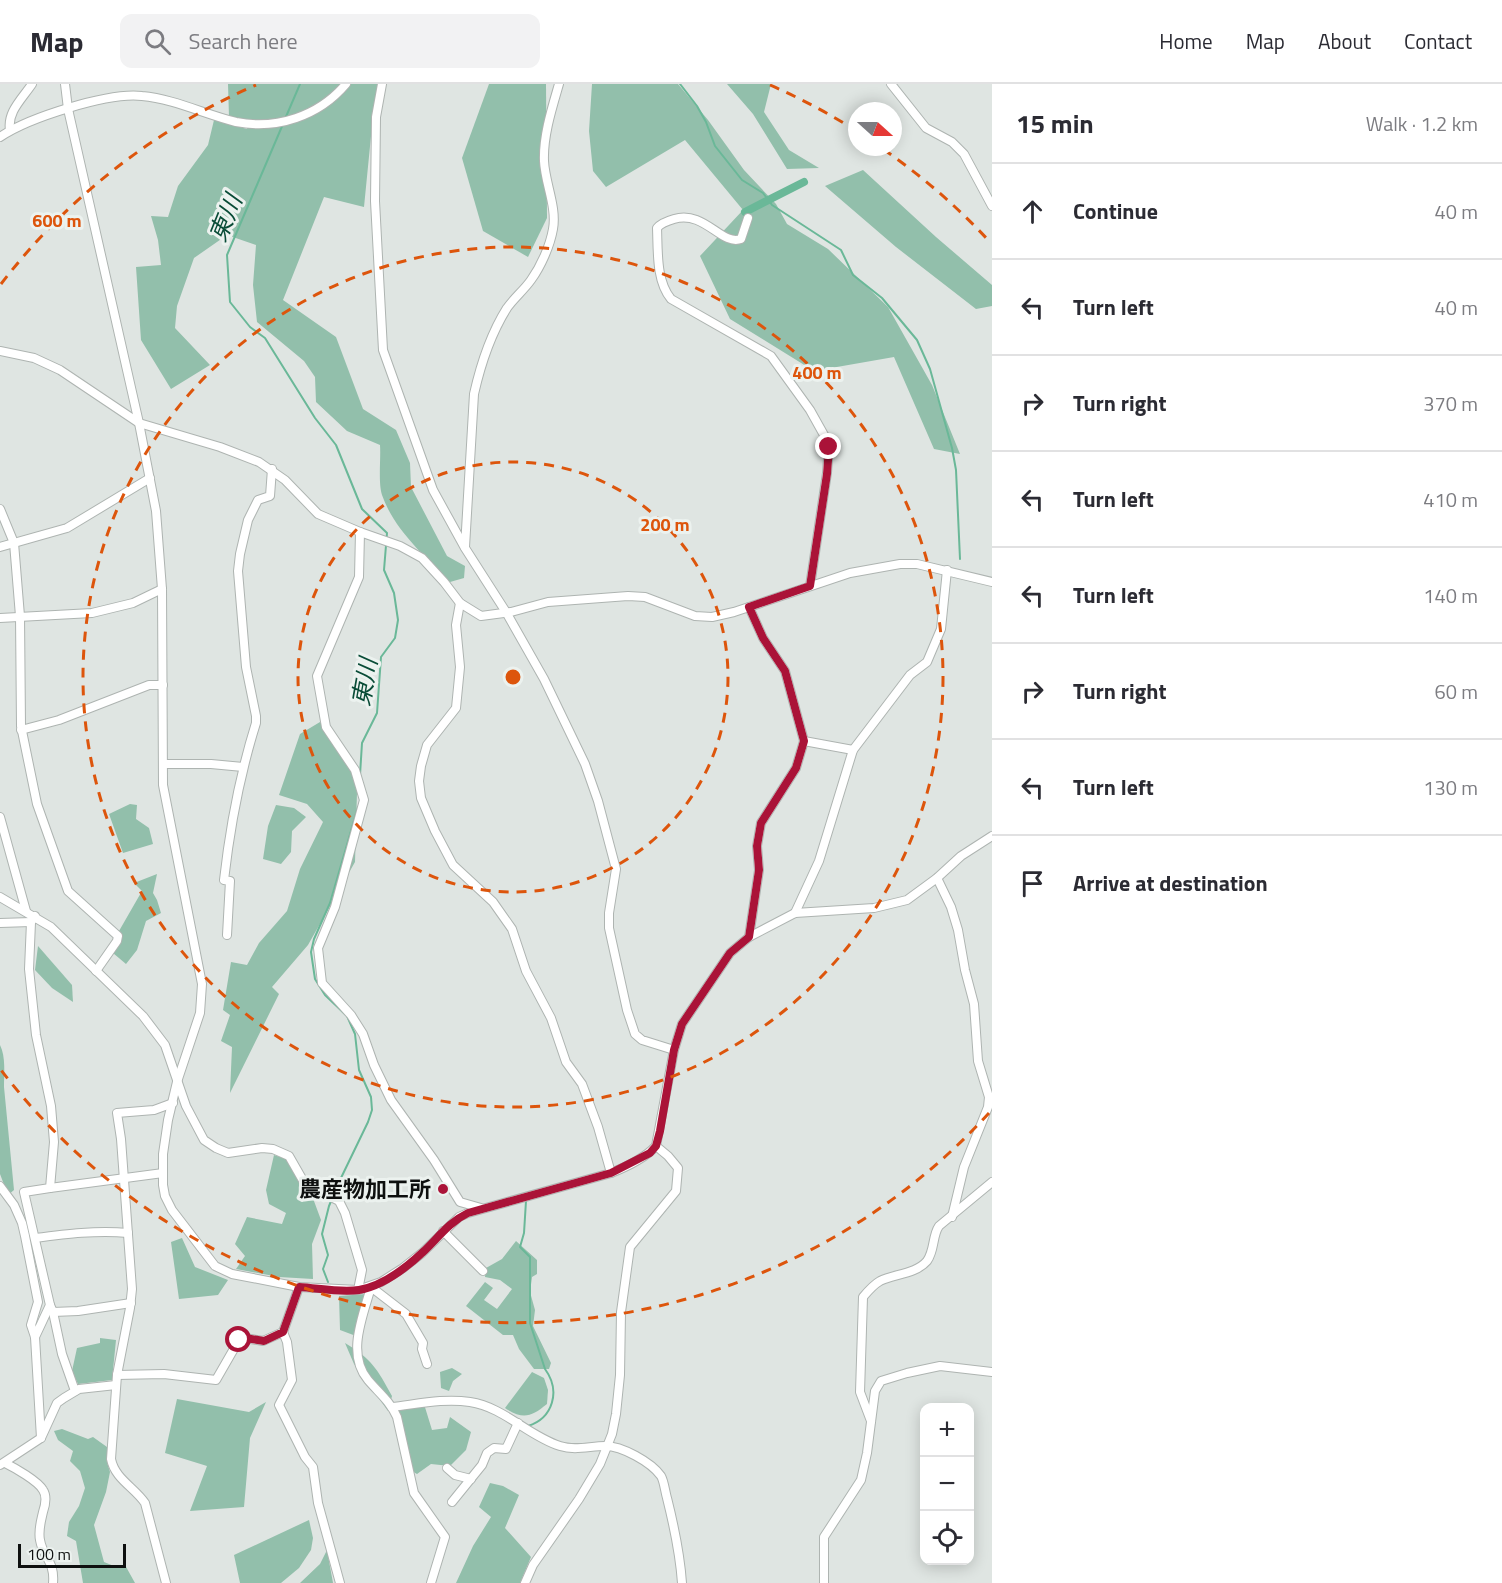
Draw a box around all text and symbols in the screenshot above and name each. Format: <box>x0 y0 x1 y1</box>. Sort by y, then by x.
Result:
search box <box>120 14 540 68</box>
text: Map <box>30 20 84 63</box>
text: Search here <box>189 24 298 58</box>
icon: search <box>141 25 174 58</box>
text: Home <box>1159 25 1213 57</box>
text: Map <box>1246 25 1285 57</box>
text: About <box>1318 25 1371 57</box>
text: Contact <box>1404 25 1472 57</box>
north arrow <box>848 102 902 156</box>
text: 15 min <box>1016 104 1094 143</box>
text: Walk · 1.2 km <box>1366 108 1478 139</box>
water label: 東川 <box>199 186 252 247</box>
text: Continue <box>1073 194 1158 228</box>
icon: ahead <box>1016 195 1049 228</box>
text: 40 m <box>1434 196 1478 227</box>
text: 600 m <box>32 207 82 234</box>
text: Turn left <box>1073 290 1154 324</box>
icon: left <box>1016 291 1049 324</box>
text: 40 m <box>1434 292 1478 323</box>
text: 400 m <box>792 359 842 386</box>
text: Turn right <box>1073 386 1167 420</box>
icon: right <box>1016 387 1049 420</box>
text: 370 m <box>1423 388 1478 419</box>
route end <box>815 433 841 459</box>
text: Turn left <box>1073 482 1154 516</box>
icon: left <box>1016 483 1049 516</box>
text: 410 m <box>1423 484 1478 515</box>
text: 200 m <box>640 511 690 538</box>
text: Turn left <box>1073 578 1154 612</box>
icon: left <box>1016 579 1049 612</box>
text: 140 m <box>1423 580 1478 611</box>
water label: 東川 <box>342 652 386 709</box>
centre of rings <box>503 667 523 687</box>
text: Turn right <box>1073 674 1167 708</box>
icon: right <box>1016 675 1049 708</box>
text: 60 m <box>1434 676 1478 707</box>
text: Turn left <box>1073 770 1154 804</box>
icon: left <box>1016 771 1049 804</box>
text: 130 m <box>1423 772 1478 803</box>
text: Arrive at destination <box>1073 866 1268 900</box>
icon: arrive <box>1016 867 1049 900</box>
place label: 農産物加工所 <box>299 1172 431 1206</box>
marker: 農産物加工所 <box>436 1182 450 1196</box>
route start <box>225 1326 251 1352</box>
map controls <box>920 1403 974 1565</box>
button: + <box>920 1403 974 1457</box>
button: − <box>920 1457 974 1511</box>
button: locate <box>920 1511 974 1565</box>
scale bar <box>18 1541 126 1568</box>
text: 100 m <box>27 1542 71 1566</box>

